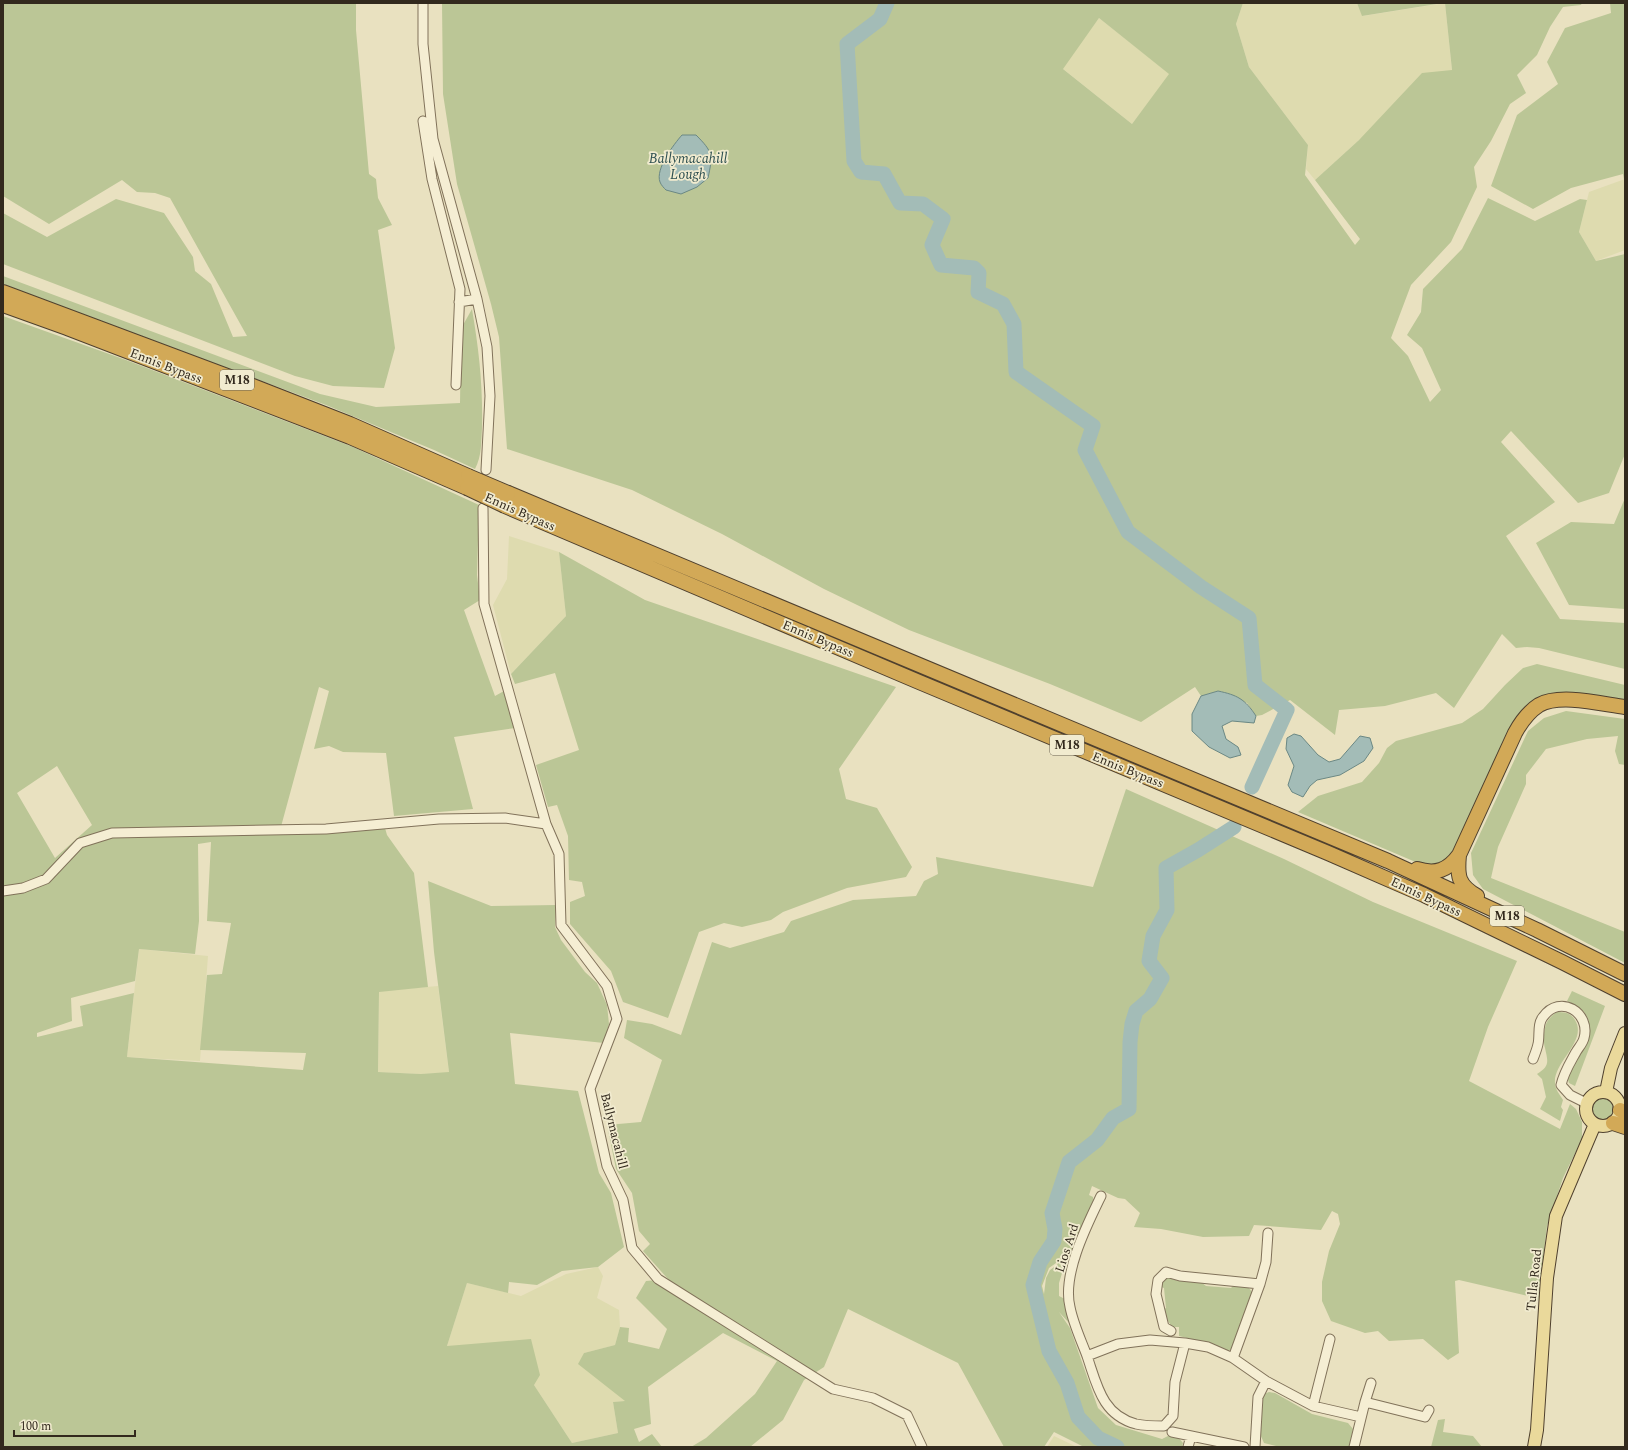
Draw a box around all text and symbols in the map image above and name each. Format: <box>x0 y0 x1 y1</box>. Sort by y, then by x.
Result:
water label: Ballymacahill Lough <box>649 148 728 185</box>
street label: Ennis Bypass <box>127 343 205 389</box>
road number: M18 <box>220 370 254 390</box>
street label: Ennis Bypass <box>481 487 559 537</box>
street label: Ennis Bypass <box>779 615 857 663</box>
road number: M18 <box>1050 735 1084 755</box>
street label: Ennis Bypass <box>1089 746 1167 794</box>
street label: Ennis Bypass <box>1387 872 1465 922</box>
road number: M18 <box>1490 906 1524 926</box>
street label: Ballymacahill <box>595 1091 633 1171</box>
street label: Lios Ard <box>1050 1221 1084 1275</box>
street label: Tulla Road <box>1521 1248 1547 1312</box>
scale bar <box>14 1412 135 1438</box>
text: 100 m <box>20 1417 51 1436</box>

